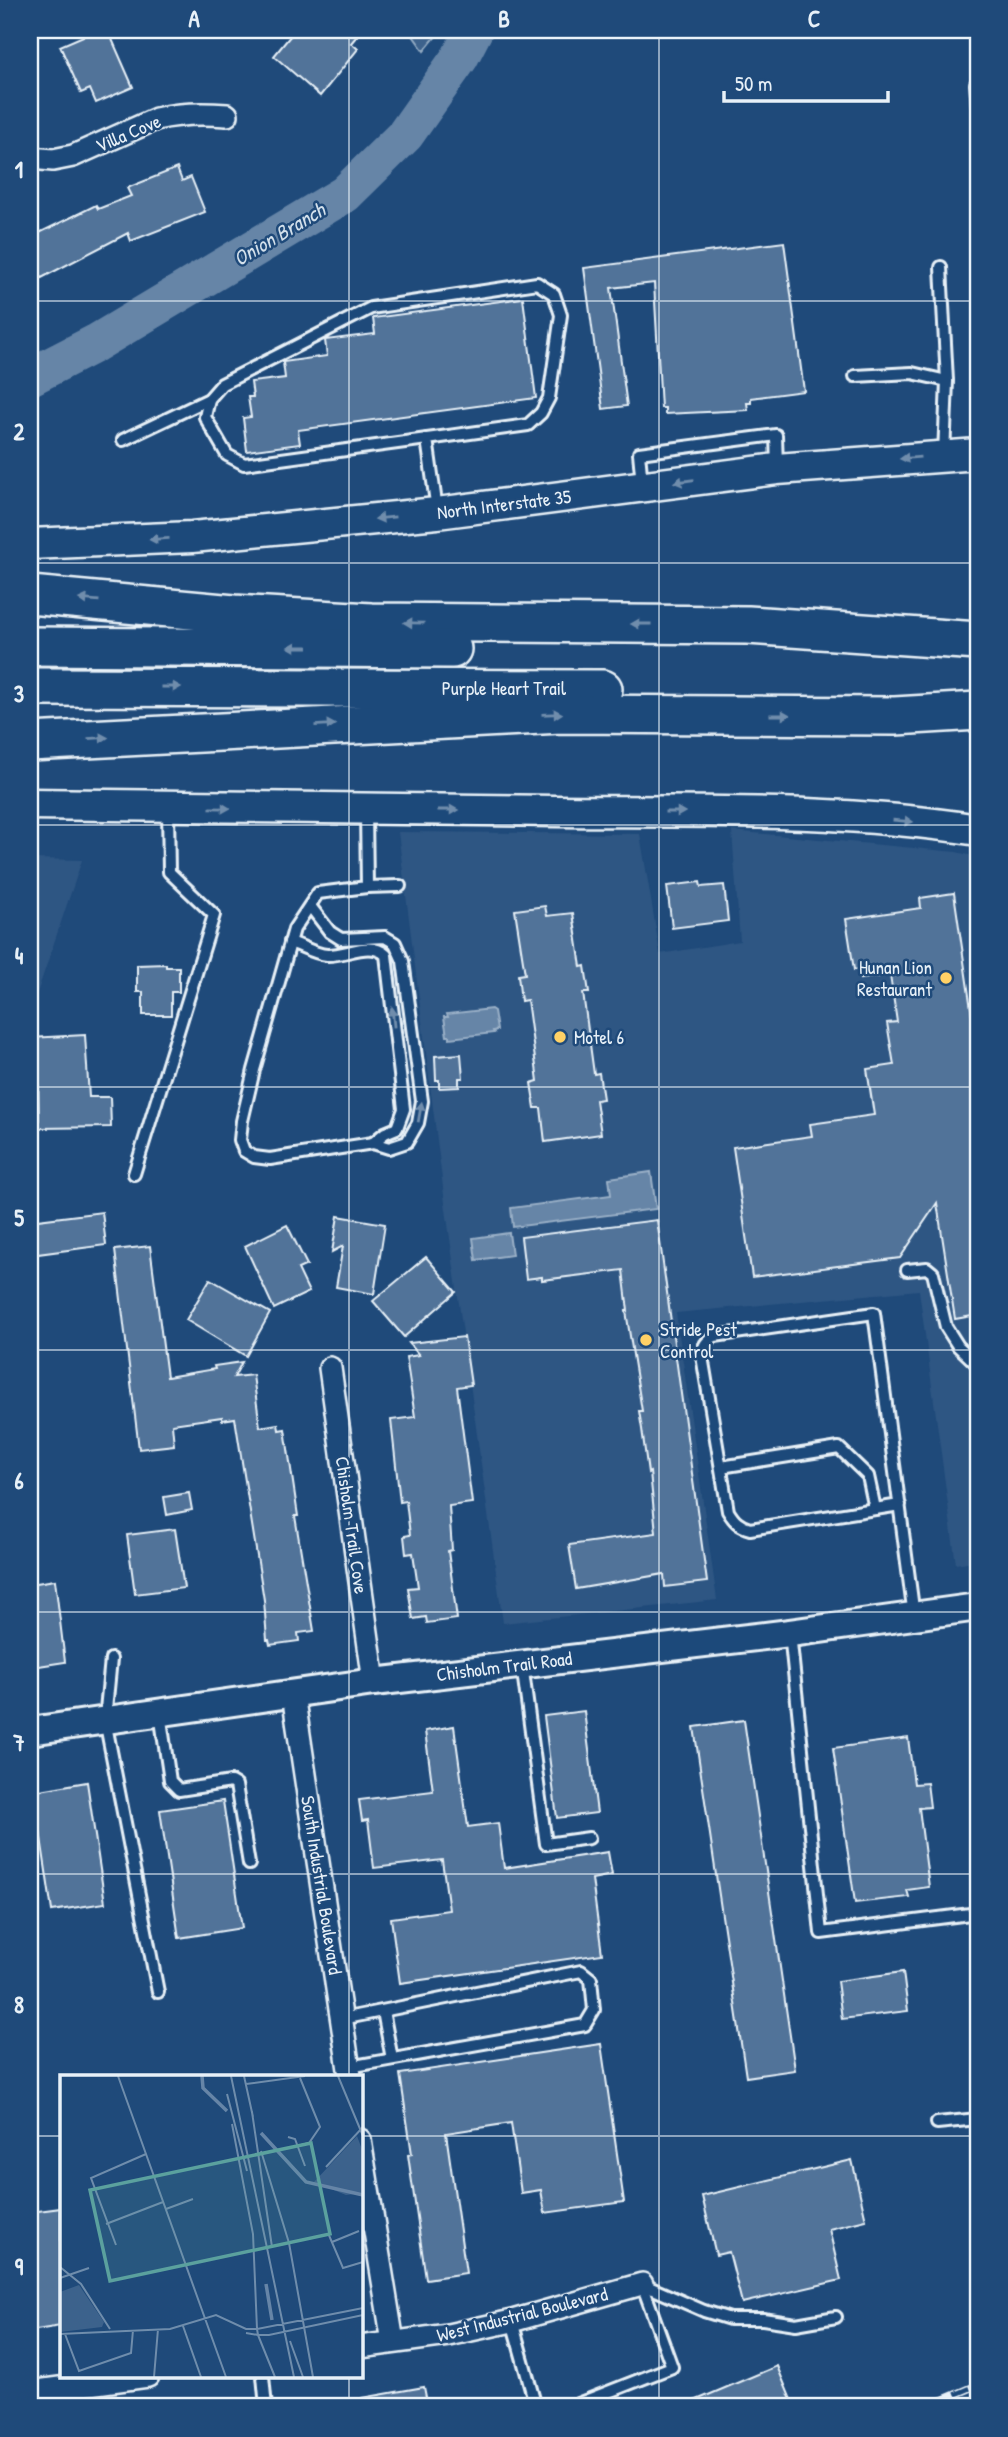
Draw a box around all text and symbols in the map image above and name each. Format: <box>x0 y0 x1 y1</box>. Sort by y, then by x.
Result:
text: A <box>188 3 200 34</box>
text: B <box>498 3 510 34</box>
text: C <box>808 3 820 34</box>
scale bar <box>724 60 889 104</box>
text: 50 m <box>735 69 772 98</box>
street label: Villa Cove <box>92 108 165 158</box>
text: 1 <box>15 154 23 185</box>
water label: Onion Branch <box>228 195 331 273</box>
text: 2 <box>14 416 25 447</box>
one-way arrow <box>899 453 921 464</box>
one-way arrow <box>673 476 695 487</box>
street label: North Interstate 35 <box>436 483 572 525</box>
one-way arrow <box>374 513 396 524</box>
one-way arrow <box>147 533 169 544</box>
one-way arrow <box>78 594 100 605</box>
one-way arrow <box>402 617 424 628</box>
one-way arrow <box>630 619 652 630</box>
one-way arrow <box>286 642 308 653</box>
street label: Purple Heart Trail <box>442 675 567 701</box>
text: 3 <box>14 678 24 709</box>
one-way arrow <box>161 681 183 693</box>
one-way arrow <box>542 709 564 720</box>
one-way arrow <box>769 709 791 721</box>
one-way arrow <box>314 720 336 731</box>
one-way arrow <box>87 732 109 743</box>
one-way arrow <box>210 802 232 813</box>
one-way arrow <box>437 804 459 816</box>
one-way arrow <box>665 806 687 818</box>
one-way arrow <box>892 816 914 827</box>
text: 4 <box>15 940 24 971</box>
place label: Hunan Lion Restaurant <box>857 954 932 1002</box>
marker: Hunan Lion Restaurant <box>938 970 954 986</box>
one-way arrow <box>387 1006 398 1028</box>
place label: Motel 6 <box>574 1024 624 1050</box>
marker: Motel 6 <box>552 1029 568 1045</box>
one-way arrow <box>414 1101 425 1123</box>
text: 5 <box>14 1202 24 1233</box>
place label: Stride Pest Control <box>660 1316 737 1364</box>
marker: Stride Pest Control <box>638 1332 654 1348</box>
street label: Chisholm Trail Cove <box>329 1455 375 1596</box>
text: 6 <box>14 1465 24 1496</box>
street label: Chisholm Trail Road <box>435 1645 574 1687</box>
text: 7 <box>12 1727 25 1758</box>
street label: South Industrial Boulevard <box>295 1794 349 1977</box>
text: 8 <box>14 1989 24 2020</box>
inset map <box>60 2075 362 2378</box>
text: 9 <box>15 2251 24 2282</box>
street label: West Industrial Boulevard <box>434 2280 611 2348</box>

